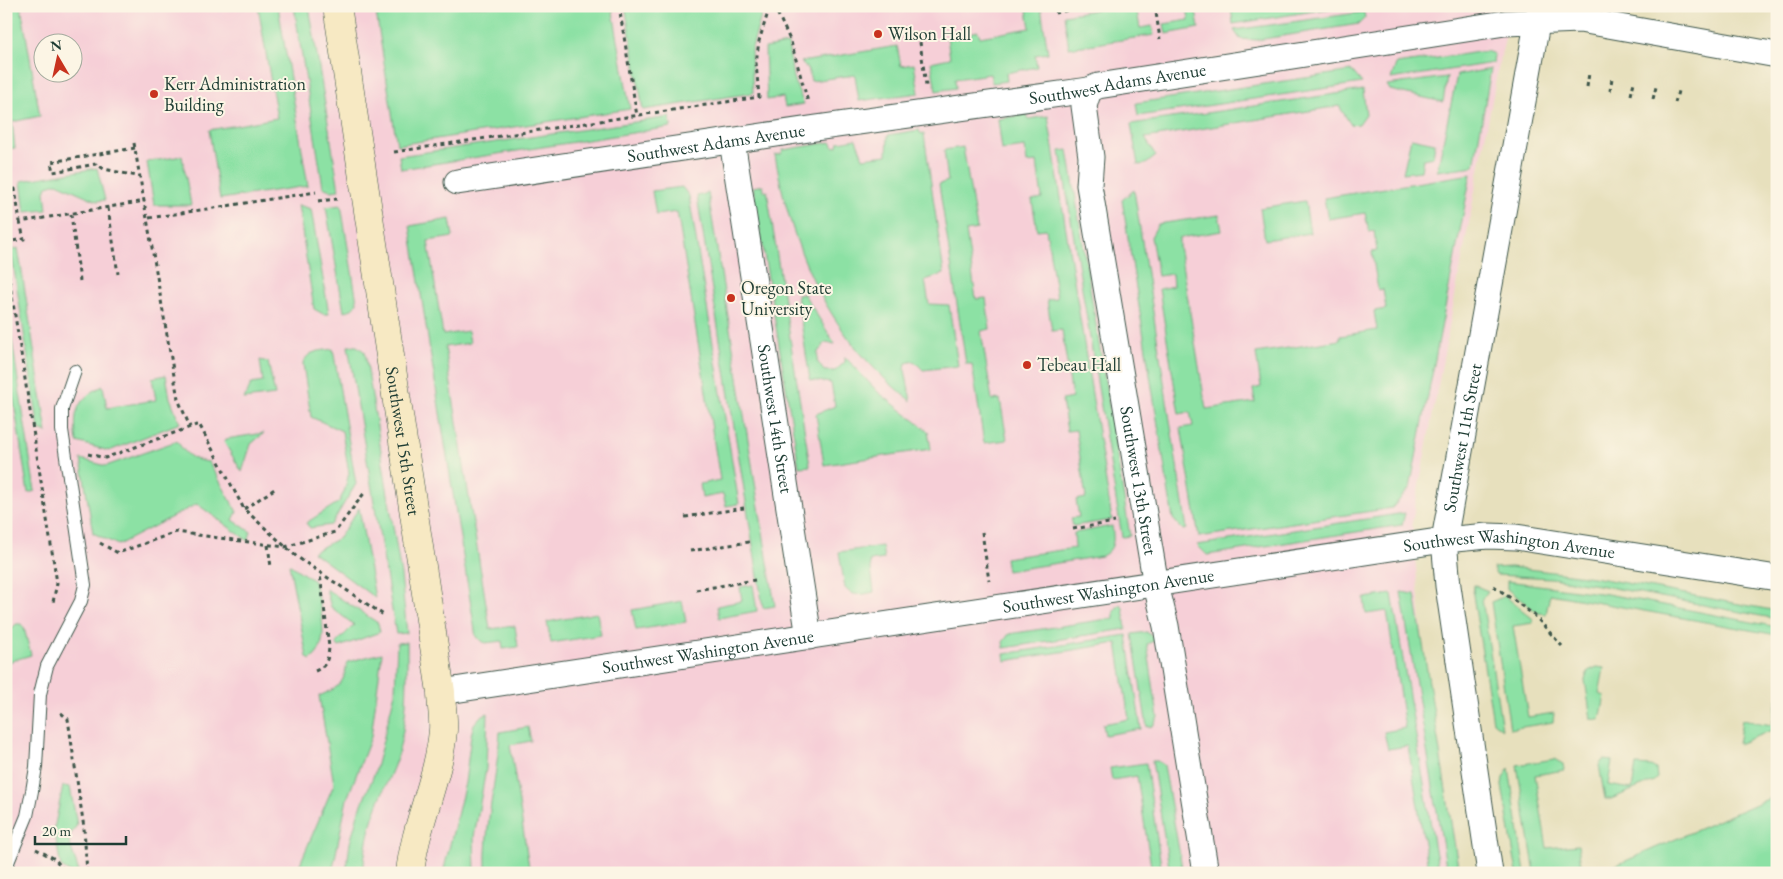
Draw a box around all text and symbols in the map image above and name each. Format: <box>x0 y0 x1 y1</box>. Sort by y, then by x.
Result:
place label: Wilson Hall <box>888 22 971 45</box>
marker: Wilson Hall <box>872 28 884 40</box>
north arrow <box>32 32 82 82</box>
text: N <box>49 35 64 55</box>
street label: Southwest Adams Avenue <box>1028 57 1207 109</box>
place label: Kerr Administration Building <box>164 72 306 116</box>
marker: Kerr Administration Building <box>148 88 160 100</box>
street label: Southwest Adams Avenue <box>626 118 806 167</box>
place label: Oregon State University <box>741 276 832 320</box>
marker: Oregon State University <box>725 292 737 304</box>
street label: Southwest 14th Street <box>753 342 799 495</box>
place label: Tebeau Hall <box>1037 353 1121 376</box>
marker: Tebeau Hall <box>1021 359 1033 371</box>
street label: Southwest 11th Street <box>1437 361 1487 514</box>
street label: Southwest 15th Street <box>381 365 426 518</box>
street label: Southwest 13th Street <box>1115 404 1163 557</box>
street label: Southwest Washington Avenue <box>1401 523 1617 563</box>
street label: Southwest Washington Avenue <box>1001 563 1216 618</box>
street label: Southwest Washington Avenue <box>601 624 815 678</box>
scale bar <box>35 814 126 846</box>
text: 20 m <box>42 821 71 840</box>

